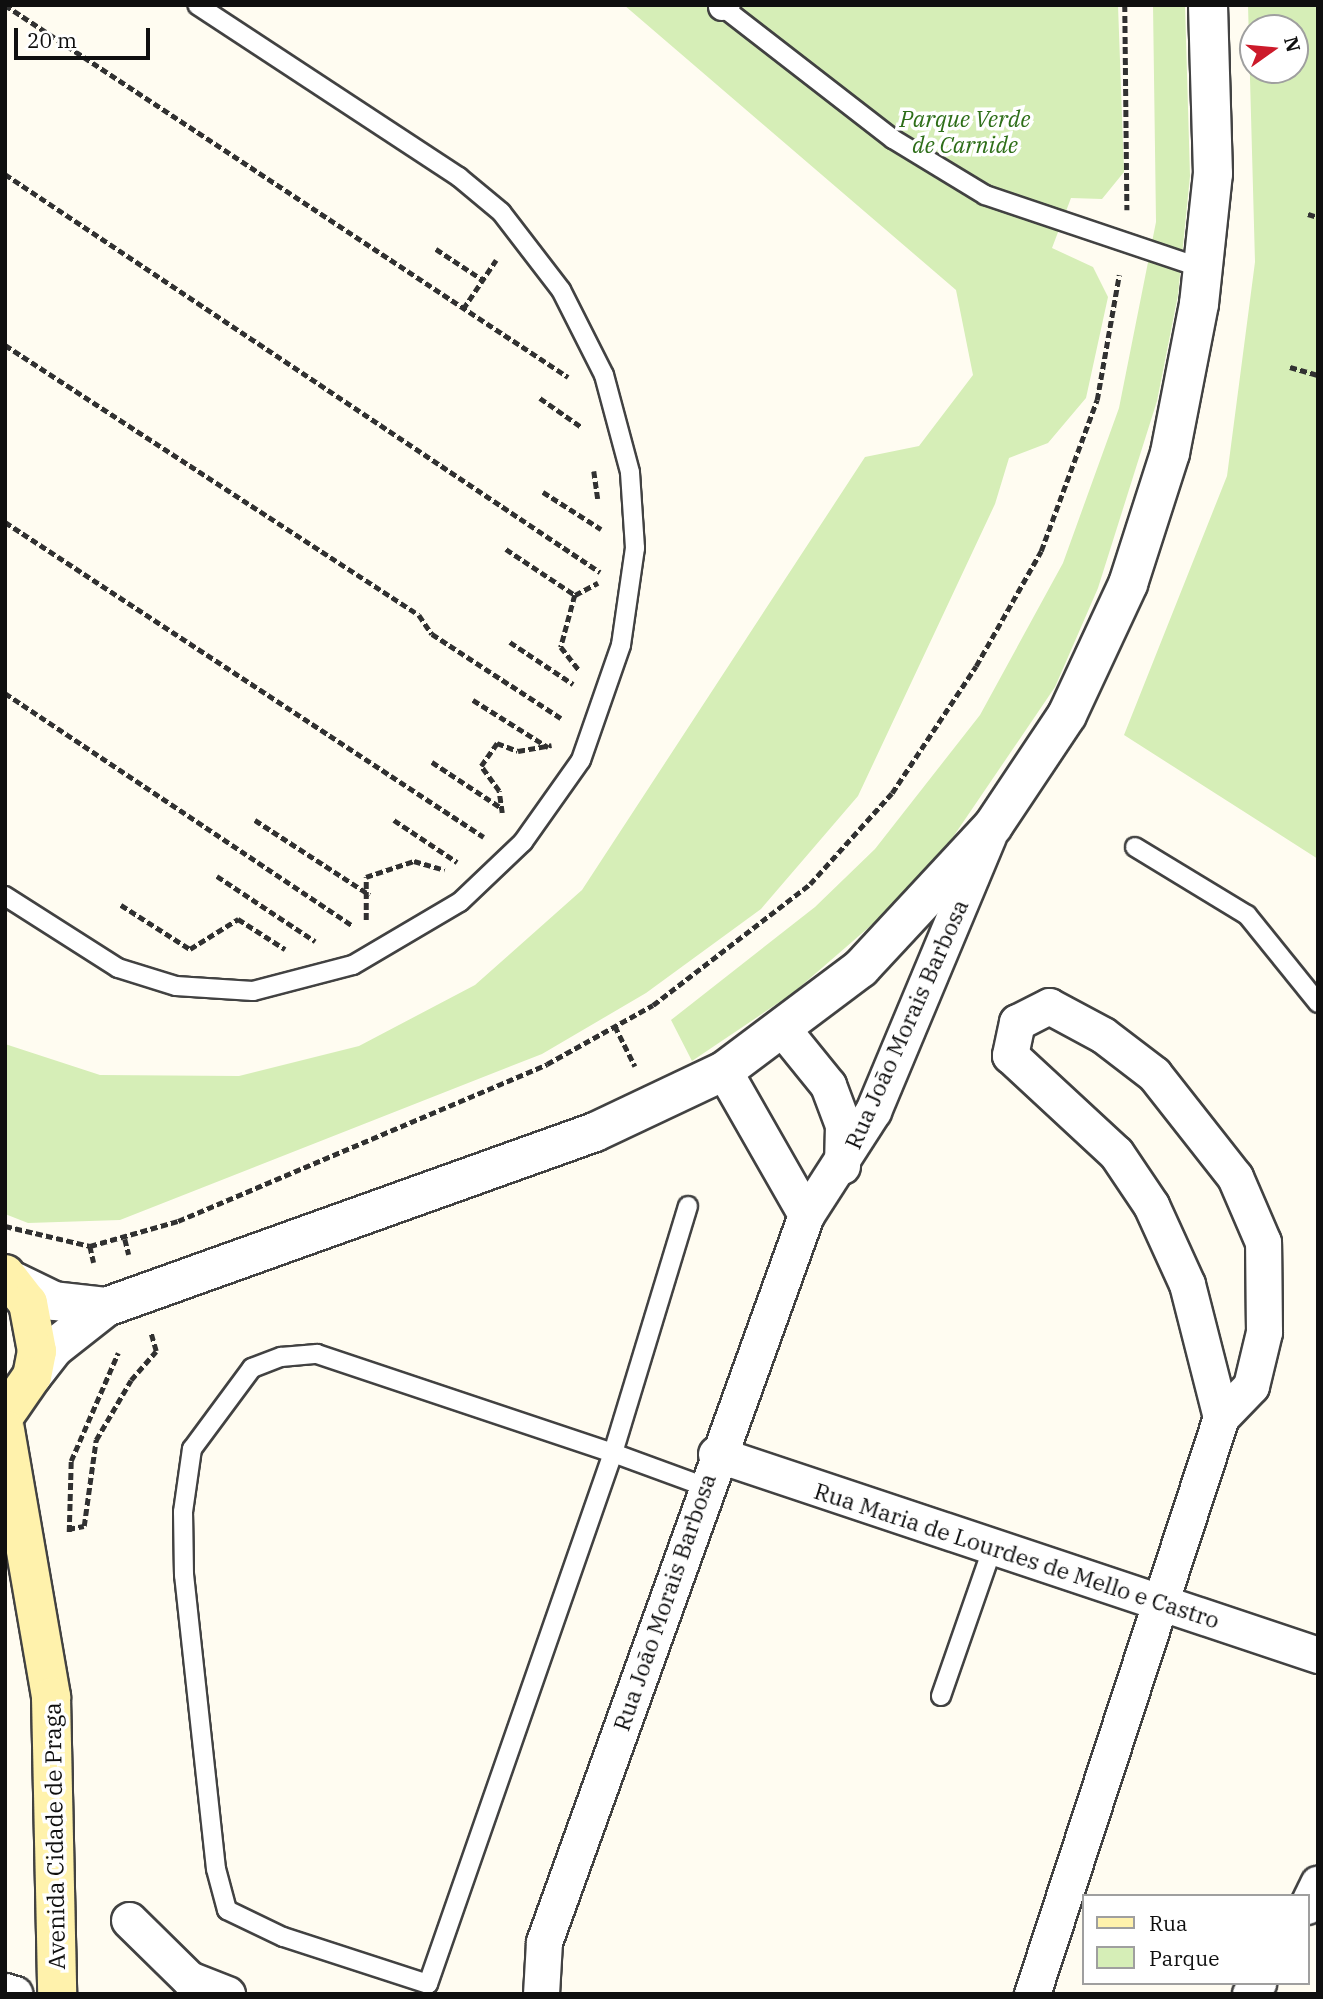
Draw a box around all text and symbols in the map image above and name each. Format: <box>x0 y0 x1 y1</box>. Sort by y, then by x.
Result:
scale bar <box>18 14 154 58</box>
north arrow <box>1239 14 1309 84</box>
text: 20 m <box>27 26 77 54</box>
text: N <box>1279 34 1306 54</box>
park label: Parque Verde de Carnide <box>900 104 1030 158</box>
street label: Rua João Morais Barbosa <box>838 895 974 1153</box>
street label: Rua João Morais Barbosa <box>607 1470 721 1734</box>
street label: Rua Maria de Lourdes de Mello e Castro <box>811 1476 1223 1634</box>
street label: Avenida Cidade de Praga <box>38 1702 70 1970</box>
legend <box>1082 1894 1309 1985</box>
text: Rua <box>1149 1909 1187 1937</box>
text: Parque <box>1149 1944 1219 1972</box>

